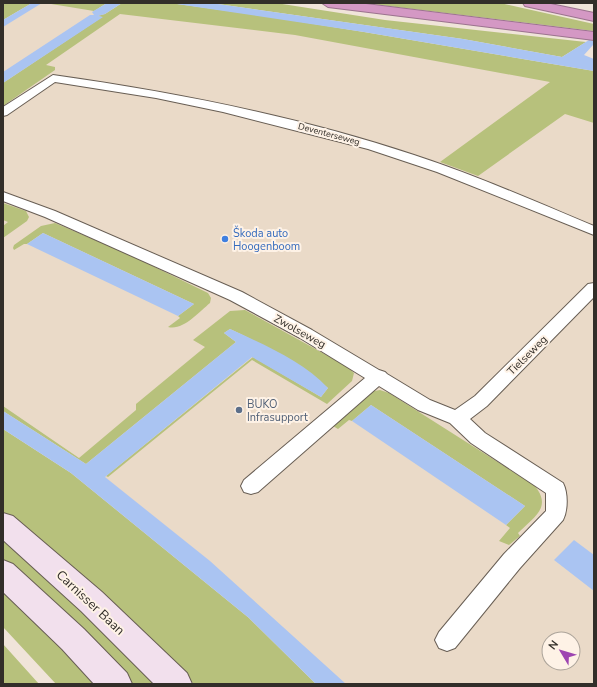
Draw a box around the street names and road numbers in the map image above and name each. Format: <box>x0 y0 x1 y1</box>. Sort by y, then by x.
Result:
street label: Deventerseweg <box>297 120 361 148</box>
street label: Zwolseweg <box>271 311 328 352</box>
street label: Tielseweg <box>504 332 551 379</box>
street label: Carnisser Baan <box>52 566 129 639</box>

